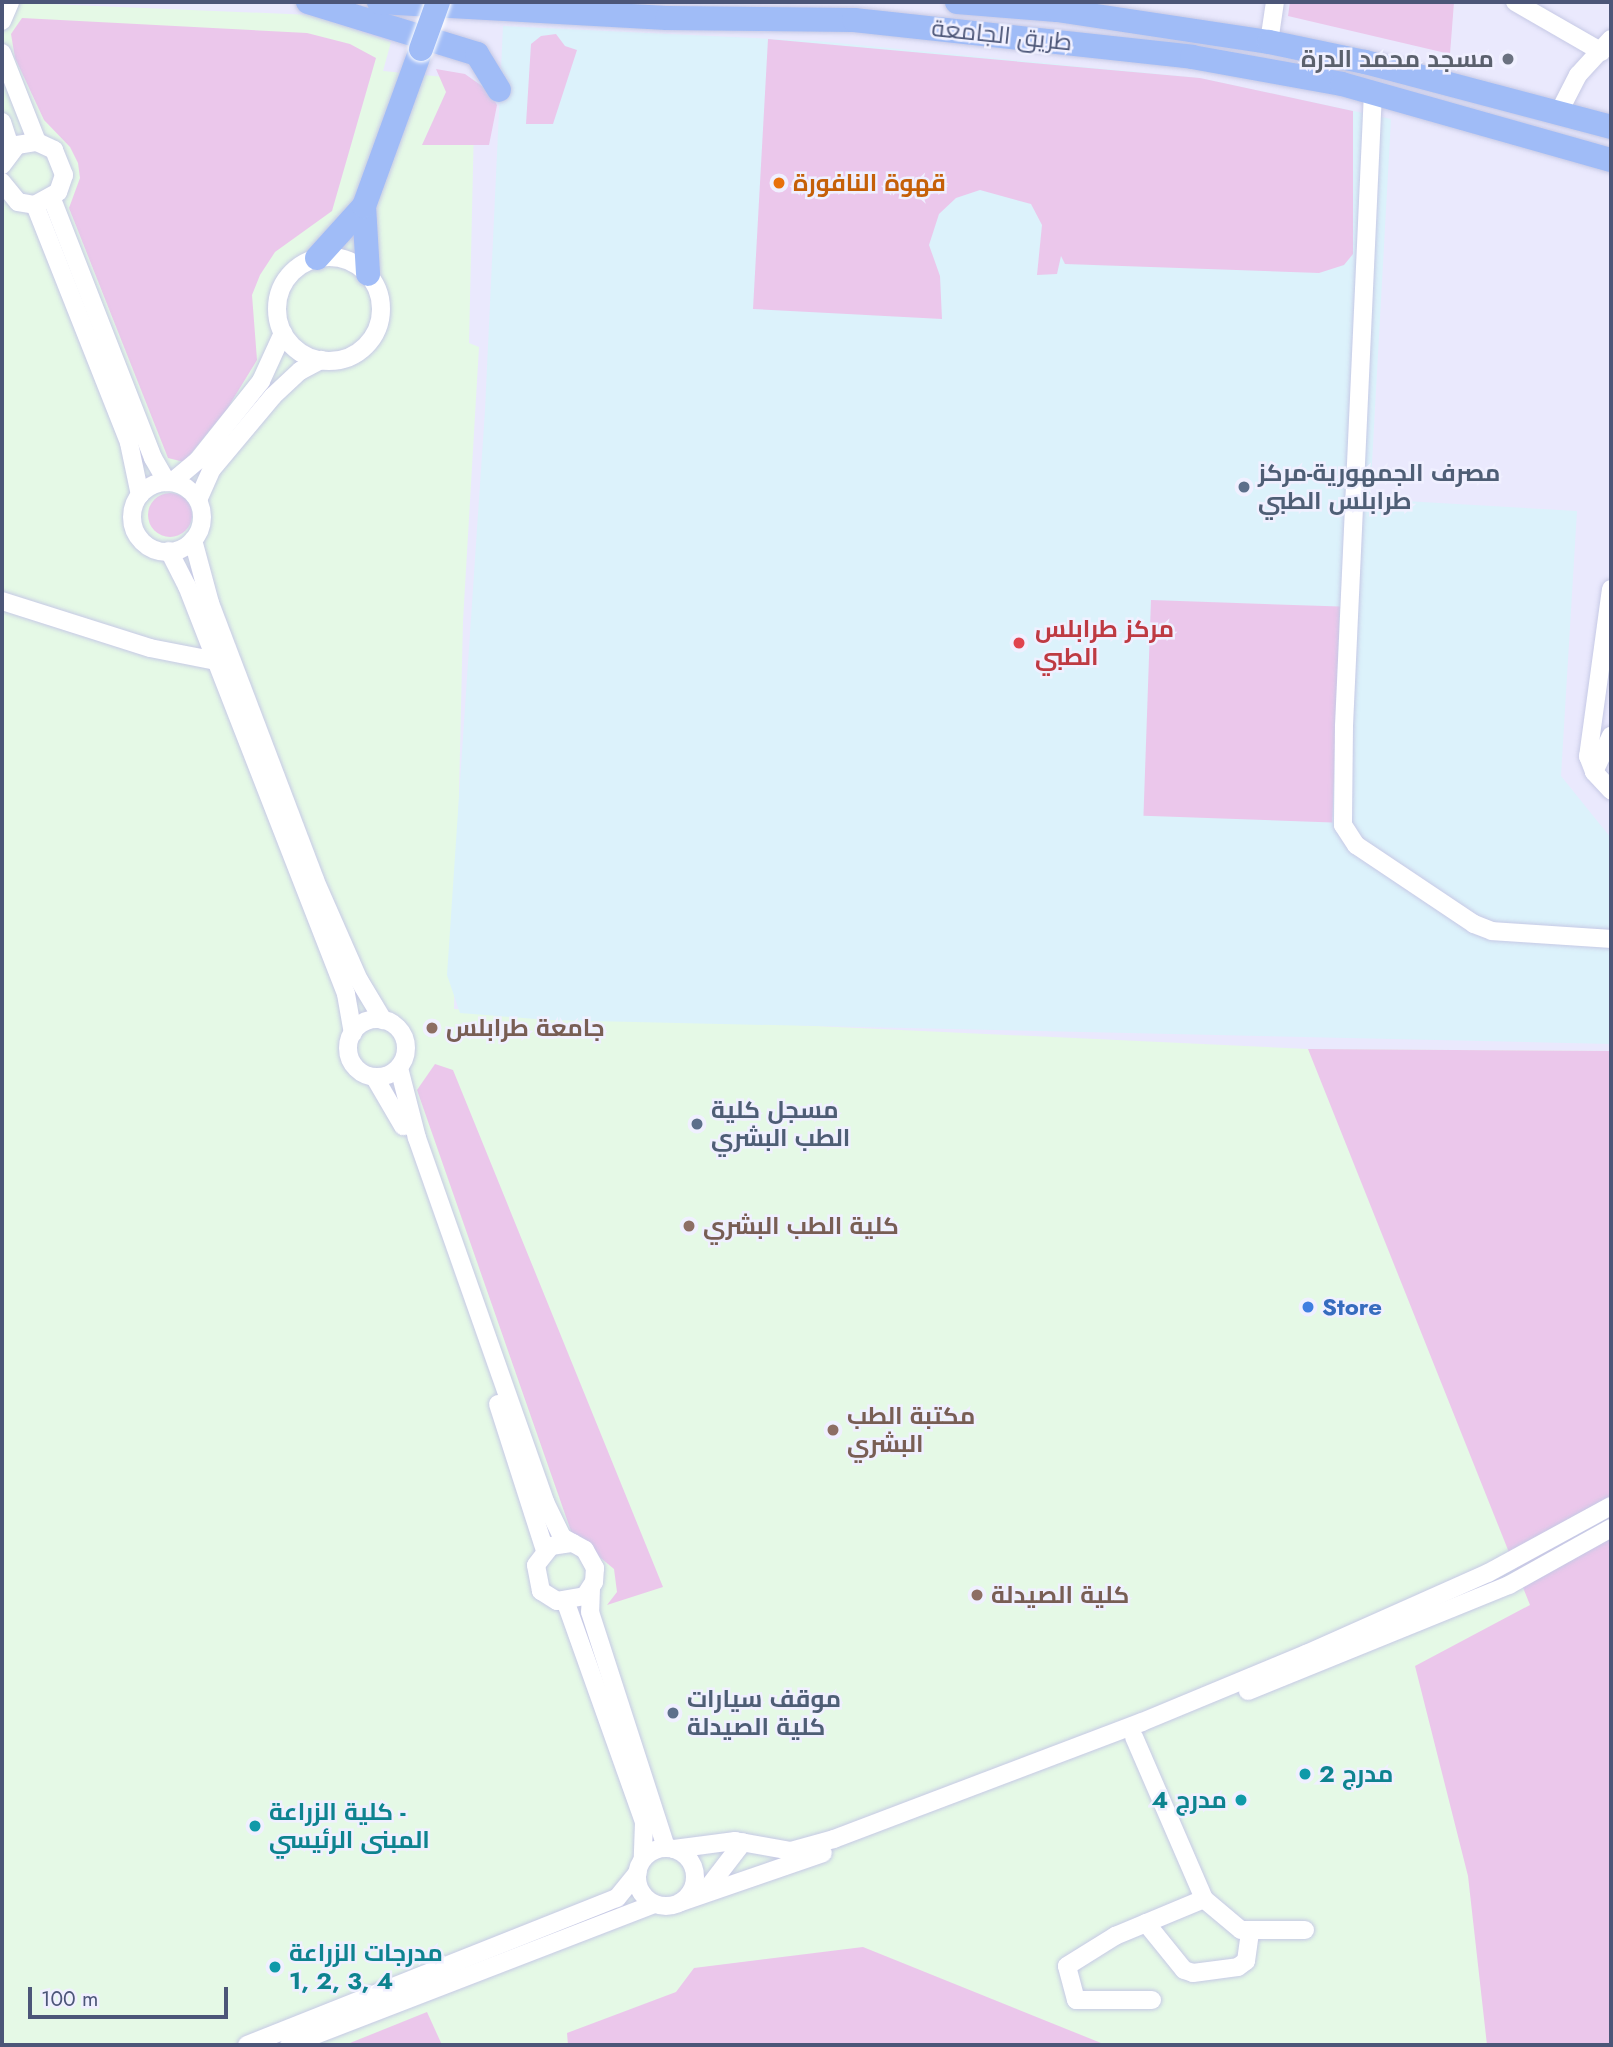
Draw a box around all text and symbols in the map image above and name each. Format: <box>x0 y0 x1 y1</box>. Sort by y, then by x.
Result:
street label: طريق الجامعة <box>930 13 1074 57</box>
place label: مسجد محمد الدرة <box>1301 45 1494 73</box>
marker: مسجد محمد الدرة <box>1500 51 1516 67</box>
place label: قهوة النافورة <box>793 169 946 197</box>
marker: قهوة النافورة <box>771 175 787 191</box>
place label: مصرف الجمهورية-مركز طرابلس الطبي <box>1258 459 1500 515</box>
marker: مصرف الجمهورية-مركز طرابلس الطبي <box>1236 479 1252 495</box>
place label: مركز طرابلس الطبي <box>1035 615 1174 671</box>
marker: مركز طرابلس الطبي <box>1009 633 1029 653</box>
place label: جامعة طرابلس <box>446 1014 605 1042</box>
marker: جامعة طرابلس <box>424 1020 440 1036</box>
place label: مسجل كلية الطب البشري <box>711 1096 850 1152</box>
marker: مسجل كلية الطب البشري <box>689 1116 705 1132</box>
place label: كلية الطب البشري <box>703 1212 899 1240</box>
marker: كلية الطب البشري <box>681 1218 697 1234</box>
place label: Store <box>1322 1293 1382 1321</box>
marker: Store <box>1300 1299 1316 1315</box>
place label: مكتبة الطب البشري <box>847 1402 975 1458</box>
marker: مكتبة الطب البشري <box>825 1422 841 1438</box>
place label: كلية الصيدلة <box>991 1581 1129 1609</box>
marker: كلية الصيدلة <box>969 1587 985 1603</box>
place label: موقف سيارات كلية الصيدلة <box>687 1685 841 1741</box>
marker: موقف سيارات كلية الصيدلة <box>665 1705 681 1721</box>
place label: مدرج 2 <box>1319 1760 1393 1788</box>
marker: مدرج 2 <box>1297 1766 1313 1782</box>
place label: مدرج 4 <box>1152 1786 1227 1814</box>
marker: مدرج 4 <box>1233 1792 1249 1808</box>
place label: كلية الزراعة - المبنى الرئيسي <box>269 1798 430 1854</box>
marker: كلية الزراعة - المبنى الرئيسي <box>247 1818 263 1834</box>
place label: مدرجات الزراعة 1, 2, 3, 4 <box>289 1939 443 1995</box>
marker: مدرجات الزراعة 1, 2, 3, 4 <box>267 1959 283 1975</box>
scale bar <box>32 1974 231 2018</box>
text: 100 m <box>41 1984 98 2014</box>

